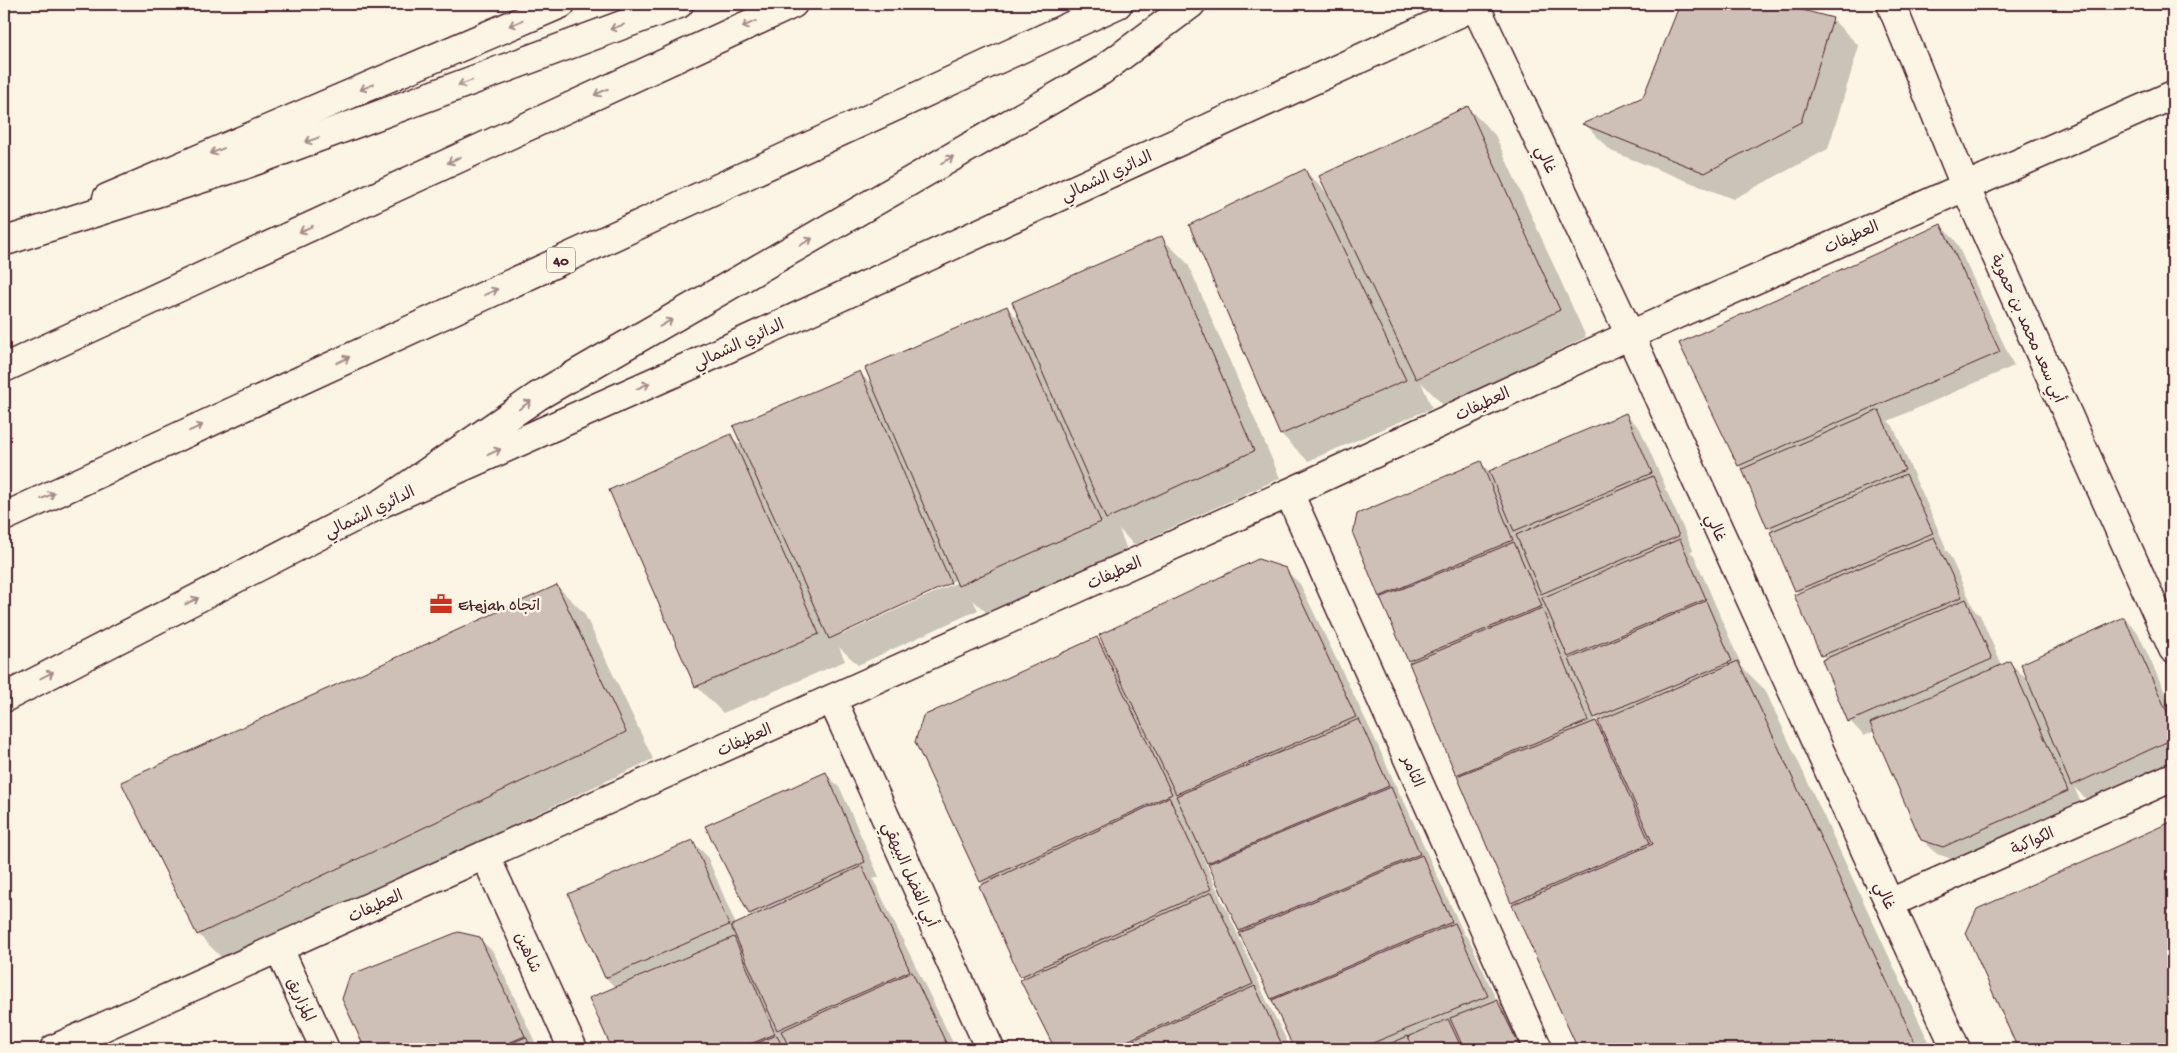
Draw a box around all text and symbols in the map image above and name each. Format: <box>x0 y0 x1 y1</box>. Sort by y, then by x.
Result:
one-way arrow <box>509 18 524 28</box>
one-way arrow <box>742 20 757 30</box>
one-way arrow <box>610 23 625 32</box>
one-way arrow <box>457 79 473 88</box>
one-way arrow <box>359 83 374 92</box>
one-way arrow <box>594 88 609 98</box>
one-way arrow <box>305 136 320 145</box>
street label: غالي <box>1527 144 1558 178</box>
one-way arrow <box>210 146 225 156</box>
street label: الدائري الشمالي <box>1059 149 1157 209</box>
one-way arrow <box>939 155 953 165</box>
one-way arrow <box>447 156 462 166</box>
street label: العطيفات <box>1822 219 1883 260</box>
one-way arrow <box>299 224 314 234</box>
one-way arrow <box>799 236 813 246</box>
road number: 40 <box>547 248 575 272</box>
street label: أبي سعد محمد بن حموية <box>1983 251 2069 408</box>
one-way arrow <box>483 287 498 297</box>
street label: الدائري الشمالي <box>691 317 789 377</box>
one-way arrow <box>658 318 672 328</box>
one-way arrow <box>335 355 350 365</box>
one-way arrow <box>635 381 650 391</box>
street label: العطيفات <box>1453 385 1514 427</box>
one-way arrow <box>518 400 532 410</box>
one-way arrow <box>188 423 203 433</box>
one-way arrow <box>486 447 501 457</box>
street label: الدائري الشمالي <box>322 484 420 546</box>
one-way arrow <box>40 491 55 501</box>
street label: غالي <box>1697 512 1728 546</box>
street label: العطيفات <box>1085 555 1146 596</box>
office icon: Etejah اتجاه <box>428 591 454 617</box>
one-way arrow <box>184 596 199 606</box>
place label: Etejah اتجاه <box>458 598 540 617</box>
one-way arrow <box>39 670 54 679</box>
street label: العطيفات <box>715 722 776 763</box>
street label: الثامر <box>1395 752 1426 791</box>
street label: أبي الفضل البيهقي <box>874 819 941 932</box>
street label: الكواكبة <box>2008 824 2058 861</box>
street label: غالي <box>1866 880 1897 914</box>
street label: العطيفات <box>346 888 407 929</box>
street label: شاهين <box>508 930 543 977</box>
street label: المزاريق <box>280 976 317 1025</box>

